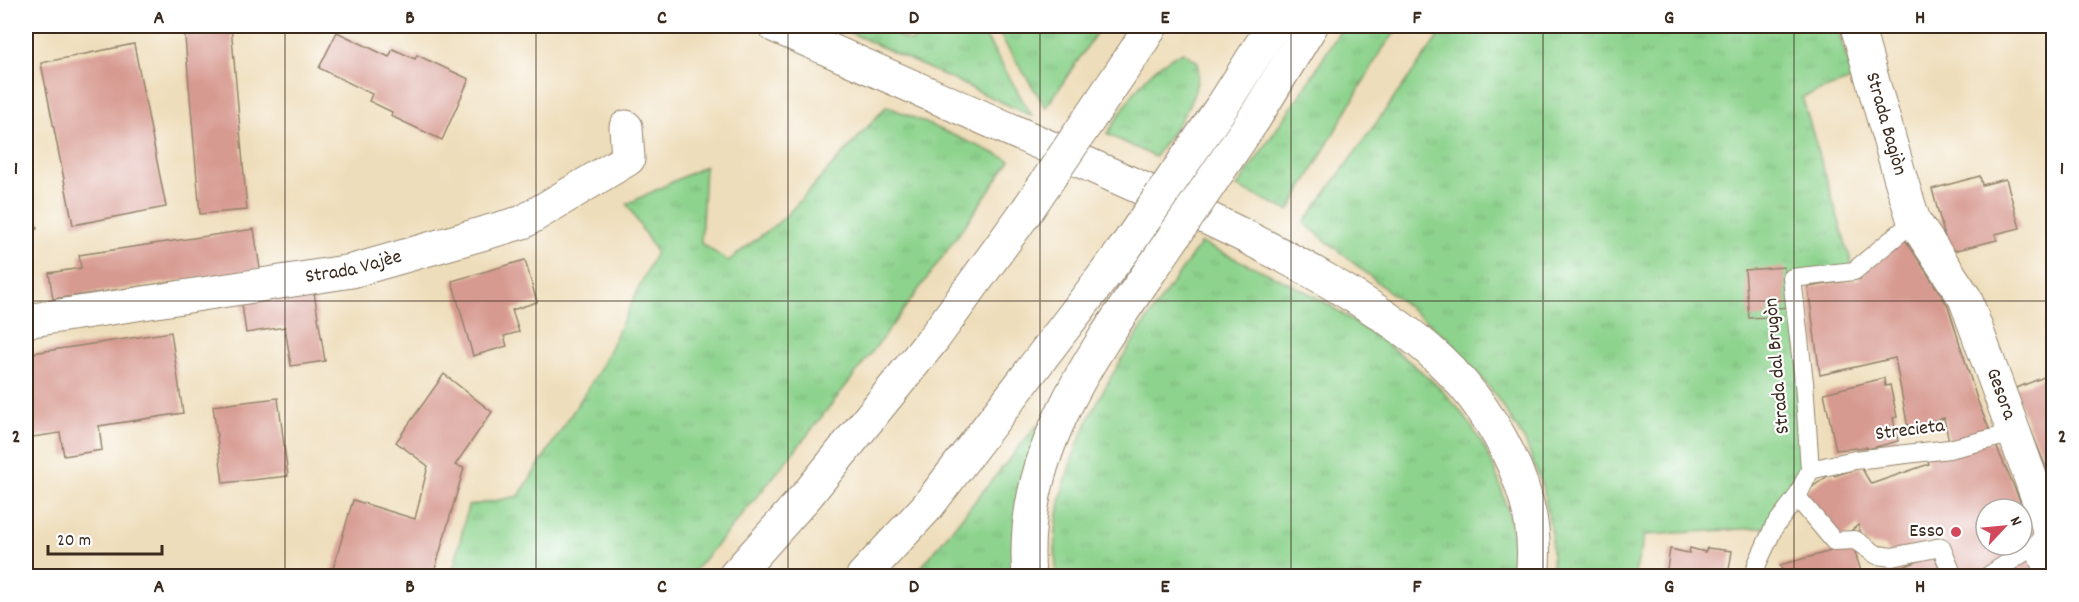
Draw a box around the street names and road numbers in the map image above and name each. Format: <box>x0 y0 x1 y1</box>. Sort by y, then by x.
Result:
street label: Strada Bagiòn <box>1857 69 1913 179</box>
street label: Strada Vajèe <box>304 243 405 292</box>
street label: Strada dal Brugòn <box>1758 297 1798 435</box>
street label: Gesora <box>1978 365 2023 425</box>
street label: Strecieta <box>1874 413 1947 449</box>

